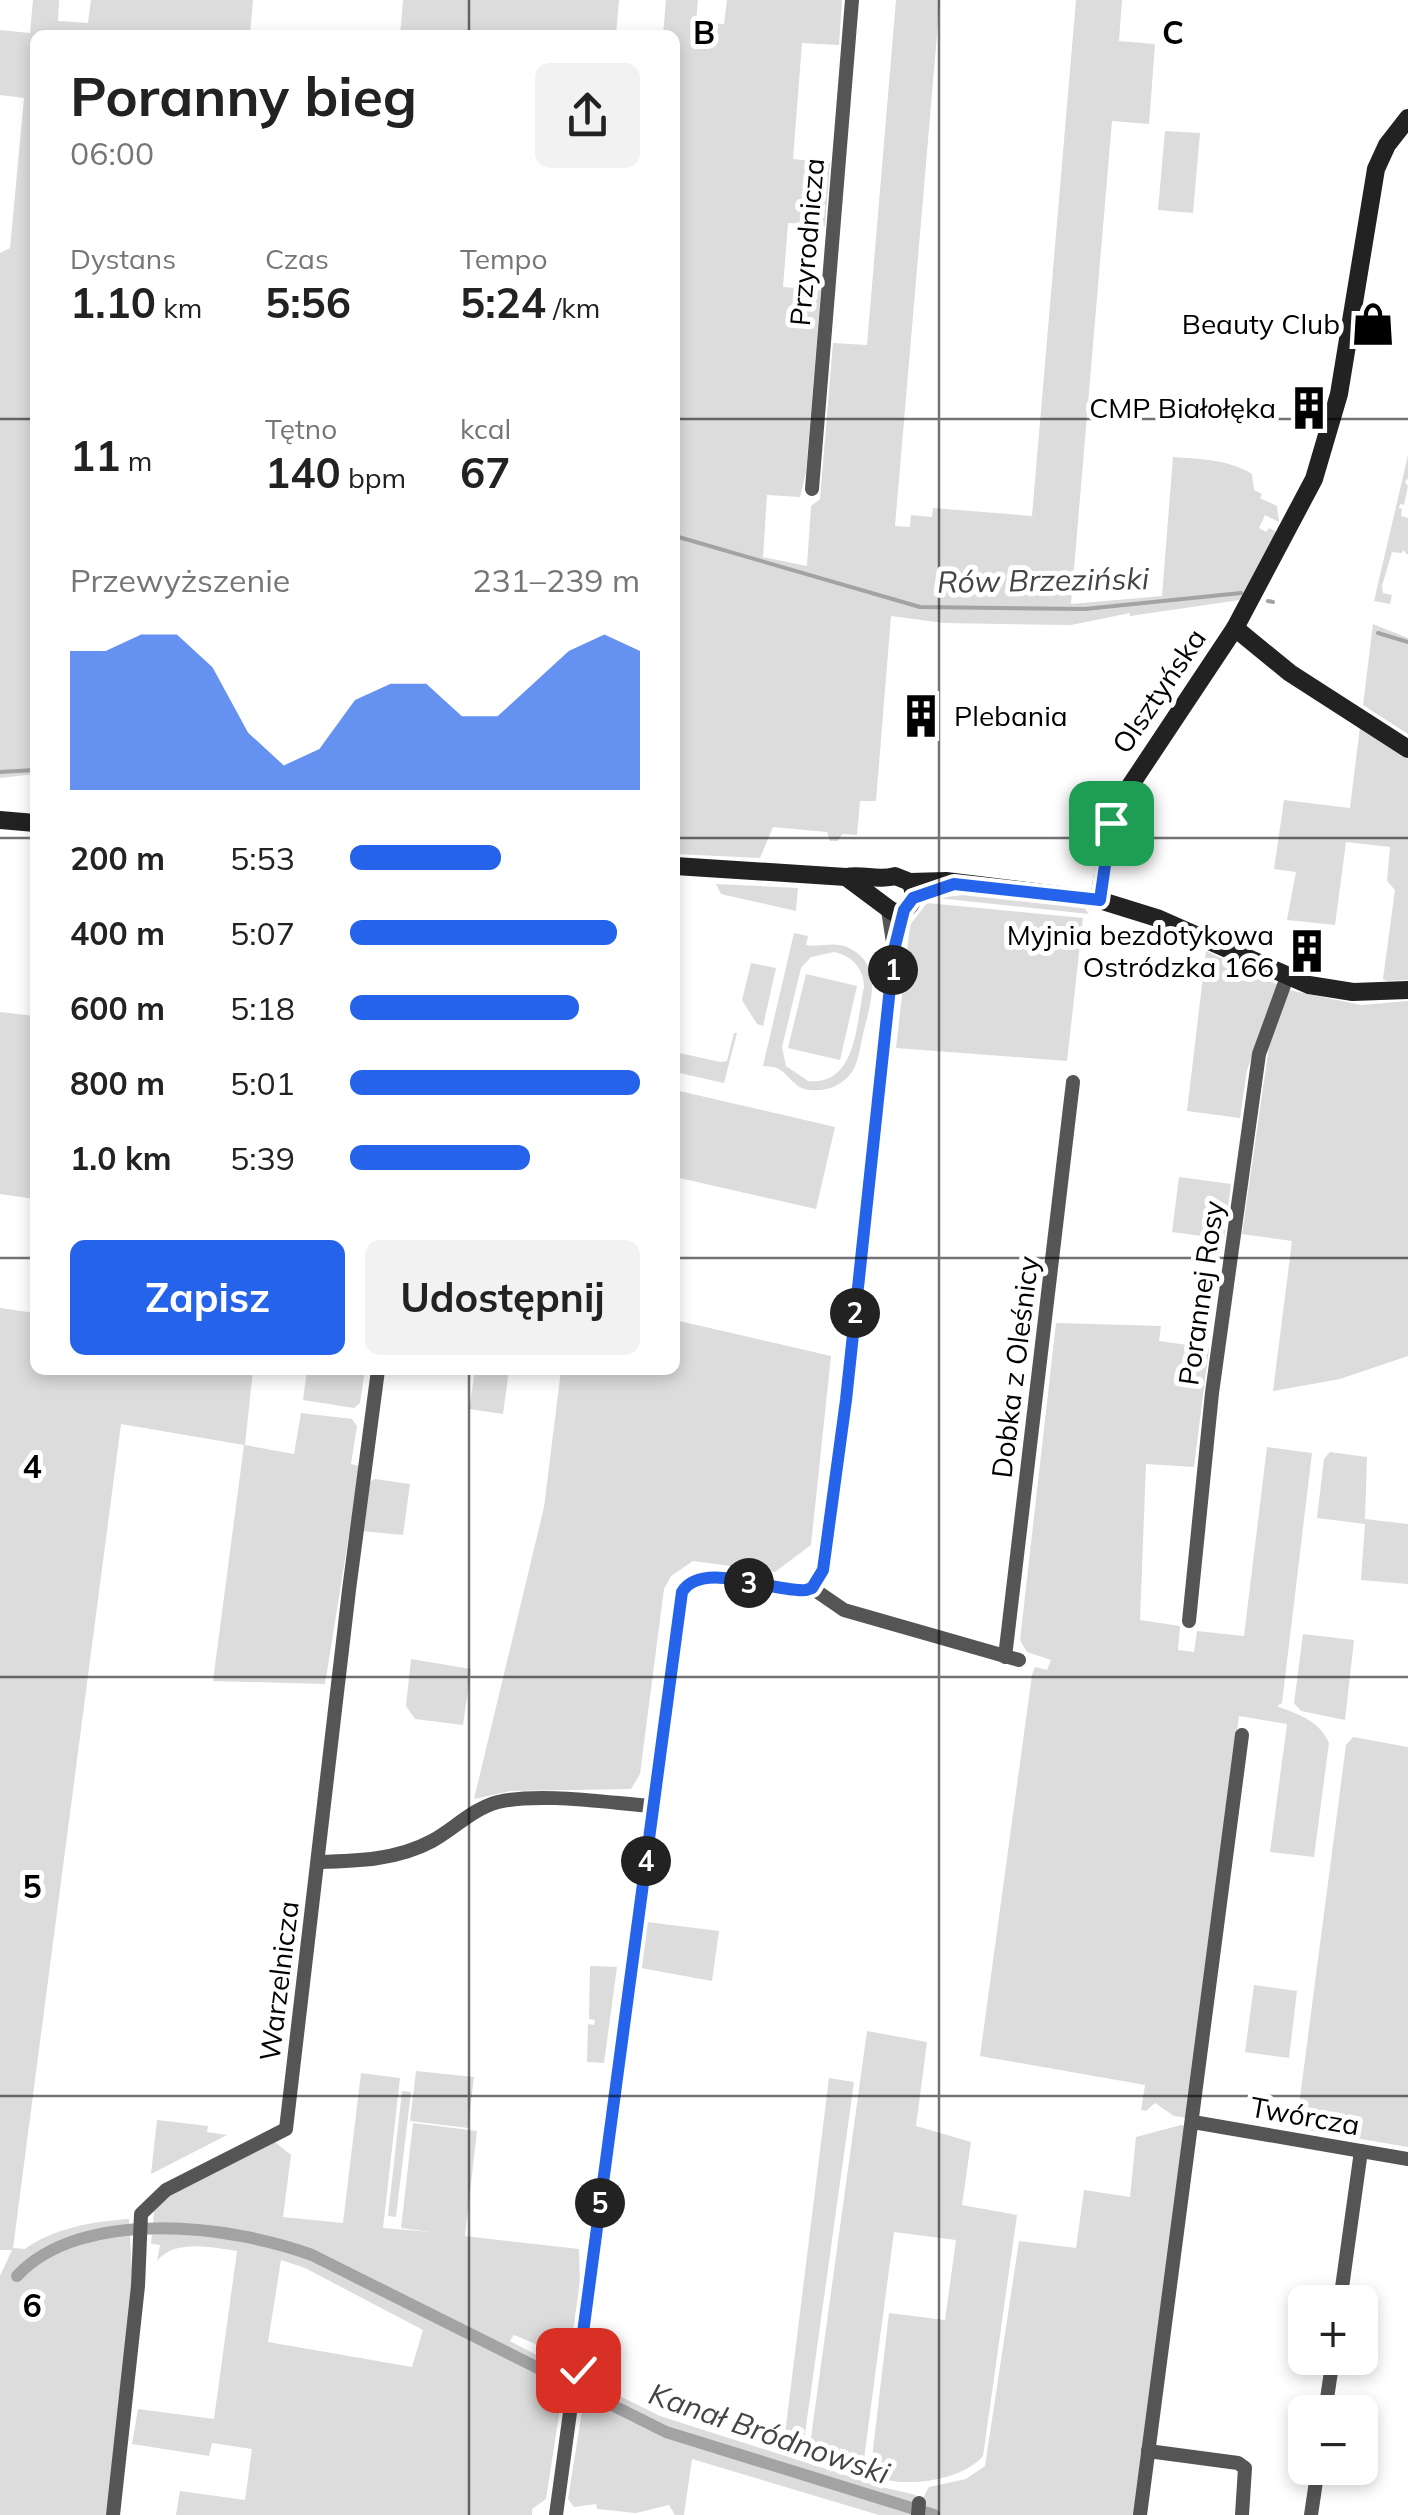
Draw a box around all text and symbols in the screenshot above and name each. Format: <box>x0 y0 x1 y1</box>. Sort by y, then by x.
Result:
text: B <box>693 12 715 52</box>
text: C <box>1162 12 1184 52</box>
text: Poranny bieg <box>70 61 417 130</box>
button: share <box>535 63 640 168</box>
text: 06:00 <box>70 133 154 173</box>
street label: Przyrodnicza <box>782 157 831 327</box>
text: Dystans <box>70 241 176 276</box>
text: Czas <box>265 241 329 276</box>
text: Tempo <box>460 241 547 276</box>
text: 1.10 <box>70 276 156 329</box>
text: 5:56 <box>265 276 351 329</box>
text: 5:24 <box>460 276 546 329</box>
text: km <box>156 290 202 325</box>
text: /km <box>546 290 600 325</box>
shop icon: Beauty Club <box>1349 300 1397 348</box>
place label: Beauty Club <box>1182 306 1340 341</box>
building icon: CMP Białołęka <box>1285 384 1333 432</box>
place label: CMP Białołęka <box>1089 390 1276 425</box>
text: Tętno <box>265 411 337 446</box>
text: kcal <box>460 411 511 446</box>
text: 11 <box>70 429 120 482</box>
text: m <box>120 443 152 478</box>
text: 140 <box>265 446 341 499</box>
text: 67 <box>460 446 510 499</box>
text: bpm <box>341 460 406 495</box>
water label: Rów Brzeziński <box>937 559 1150 601</box>
text: Przewyższenie <box>70 560 290 600</box>
text: 231–239 m <box>472 560 640 600</box>
street label: Olsztyńska <box>1104 622 1213 760</box>
building icon: Plebania <box>897 692 945 740</box>
place label: Plebania <box>954 698 1068 733</box>
pin <box>1069 781 1154 866</box>
icon: arrive <box>1084 796 1139 851</box>
text: 200 m <box>70 838 165 878</box>
text: 5:53 <box>230 838 295 878</box>
text: 400 m <box>70 913 165 953</box>
text: 5:07 <box>230 913 295 953</box>
place label: Myjnia bezdotykowa Ostródzka 166 <box>1007 917 1274 984</box>
building icon: Myjnia bezdotykowa Ostródzka 166 <box>1283 927 1331 975</box>
pin: 1 <box>868 945 918 995</box>
text: 1 <box>885 952 901 987</box>
text: 600 m <box>70 988 165 1028</box>
text: 5:18 <box>230 988 295 1028</box>
text: 800 m <box>70 1063 165 1103</box>
text: 5:01 <box>230 1063 295 1103</box>
text: 1.0 km <box>70 1138 172 1178</box>
text: 5:39 <box>230 1138 295 1178</box>
street label: Porannej Rosy <box>1170 1198 1231 1387</box>
button: Zapisz <box>70 1240 345 1355</box>
button: Udostępnij <box>365 1240 640 1355</box>
street label: Dobka z Oleśnicy <box>984 1254 1045 1480</box>
pin: 2 <box>830 1288 880 1338</box>
text: 2 <box>847 1295 863 1330</box>
text: 4 <box>22 1446 42 1486</box>
pin: 3 <box>724 1558 774 1608</box>
text: 3 <box>741 1565 757 1600</box>
pin: 4 <box>621 1836 671 1886</box>
text: 4 <box>638 1843 654 1878</box>
text: 5 <box>22 1866 42 1906</box>
street label: Warzelnicza <box>251 1899 306 2063</box>
street label: Twórcza <box>1248 2089 1362 2142</box>
pin: 5 <box>575 2178 625 2228</box>
text: 5 <box>592 2185 608 2220</box>
text: 6 <box>22 2285 42 2325</box>
map controls <box>1288 2285 1378 2485</box>
button: + <box>1288 2285 1378 2375</box>
pin <box>536 2328 621 2413</box>
icon: check <box>551 2343 606 2398</box>
water label: Kanał Bródnowski <box>644 2374 895 2492</box>
button: − <box>1288 2395 1378 2485</box>

